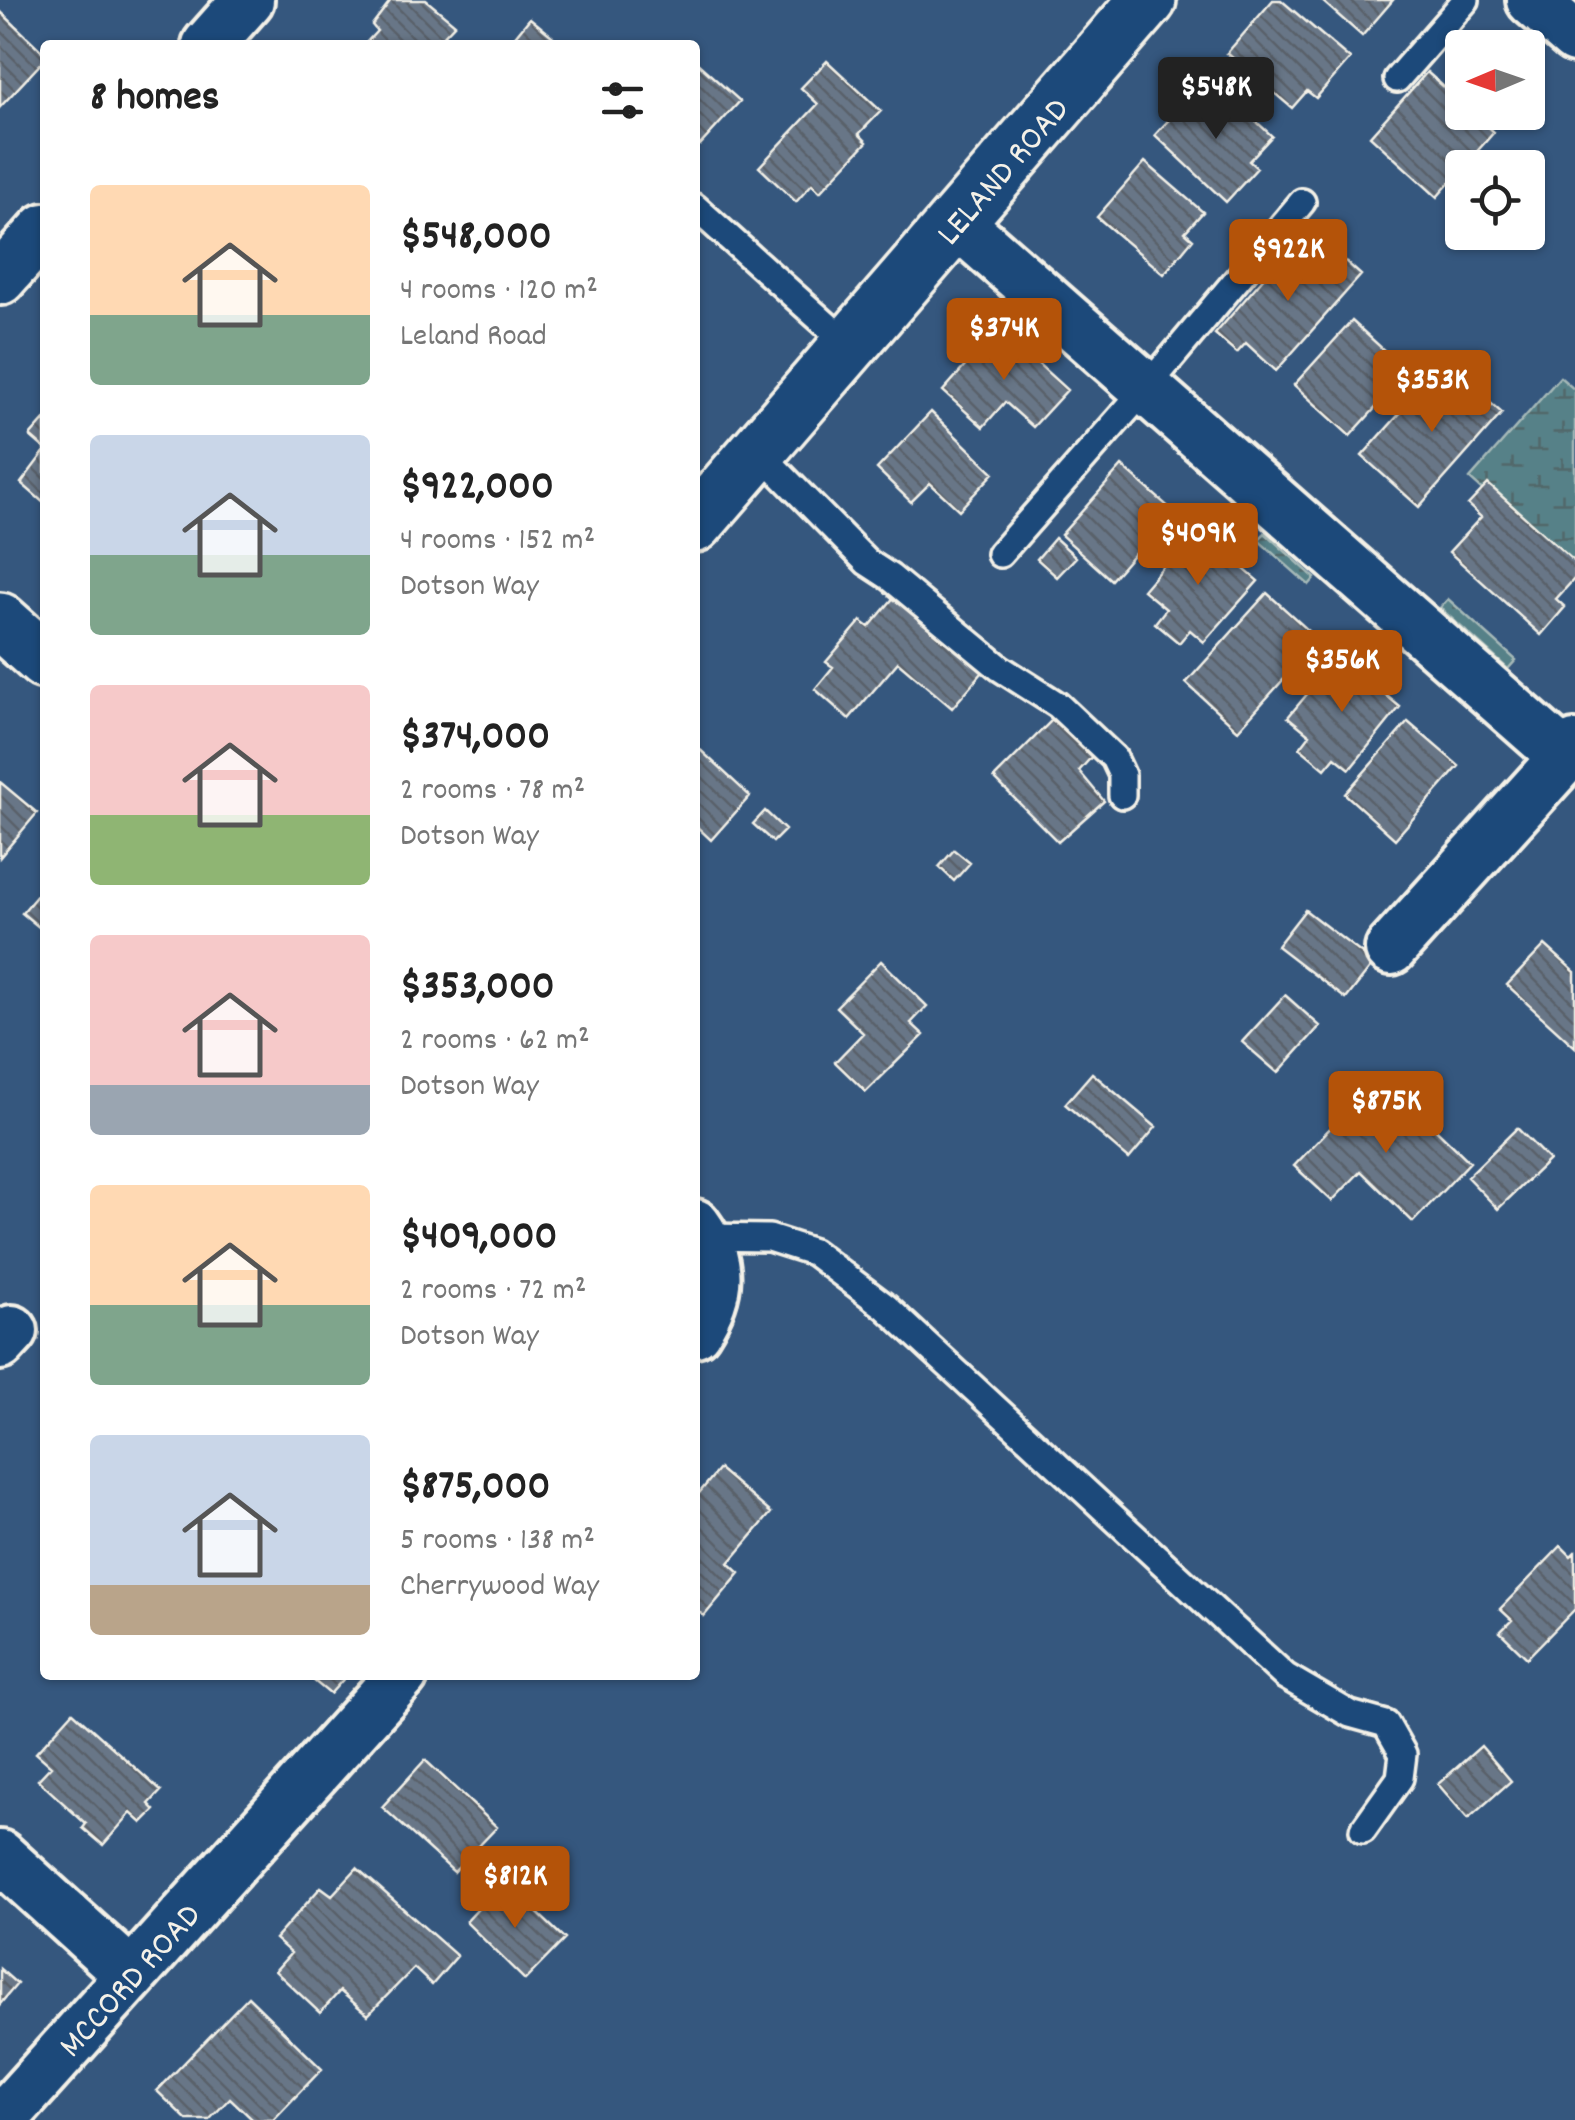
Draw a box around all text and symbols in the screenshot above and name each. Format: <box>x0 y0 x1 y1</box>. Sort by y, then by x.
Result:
north arrow <box>1445 30 1545 130</box>
map controls <box>1445 30 1545 250</box>
pin: $548K <box>1146 57 1286 142</box>
text: $548K <box>1180 66 1252 112</box>
text: 8 homes <box>90 70 219 130</box>
icon: filters <box>595 73 650 128</box>
street label: LELAND ROAD <box>927 88 1083 258</box>
button: locate <box>1445 150 1545 250</box>
text: $548,000 <box>400 209 552 269</box>
pin: $922K <box>1218 219 1358 304</box>
icon: home <box>170 225 290 345</box>
text: $922K <box>1251 228 1325 274</box>
text: 4 rooms · 120 m² <box>400 269 598 315</box>
pin: $374K <box>934 298 1074 383</box>
text: $374K <box>969 307 1039 353</box>
text: Leland Road <box>400 315 547 361</box>
pin: $353K <box>1362 350 1502 435</box>
text: $353K <box>1395 359 1469 405</box>
text: $922,000 <box>400 459 554 519</box>
icon: home <box>170 475 290 595</box>
pin: $409K <box>1128 503 1268 588</box>
text: $409K <box>1160 512 1236 558</box>
text: 4 rooms · 152 m² <box>400 519 595 565</box>
text: Dotson Way <box>400 565 539 611</box>
pin: $356K <box>1272 630 1412 715</box>
text: $356K <box>1304 639 1380 685</box>
text: $374,000 <box>400 709 550 769</box>
icon: home <box>170 725 290 845</box>
text: 2 rooms · 78 m² <box>400 769 585 815</box>
text: Dotson Way <box>400 815 539 861</box>
text: $353,000 <box>400 959 555 1019</box>
icon: home <box>170 975 290 1095</box>
text: 2 rooms · 62 m² <box>400 1019 590 1065</box>
text: Dotson Way <box>400 1065 539 1111</box>
pin: $875K <box>1316 1071 1456 1156</box>
text: $875K <box>1351 1080 1421 1126</box>
text: $409,000 <box>400 1209 558 1269</box>
icon: home <box>170 1225 290 1345</box>
text: 2 rooms · 72 m² <box>400 1269 586 1315</box>
text: Dotson Way <box>400 1315 539 1361</box>
text: $875,000 <box>400 1459 550 1519</box>
icon: home <box>170 1475 290 1595</box>
text: 5 rooms · 138 m² <box>400 1519 595 1565</box>
text: Cherrywood Way <box>400 1565 599 1611</box>
pin: $812K <box>445 1846 585 1931</box>
text: $812K <box>483 1855 547 1901</box>
street label: MCCORD ROAD <box>49 1894 215 2070</box>

